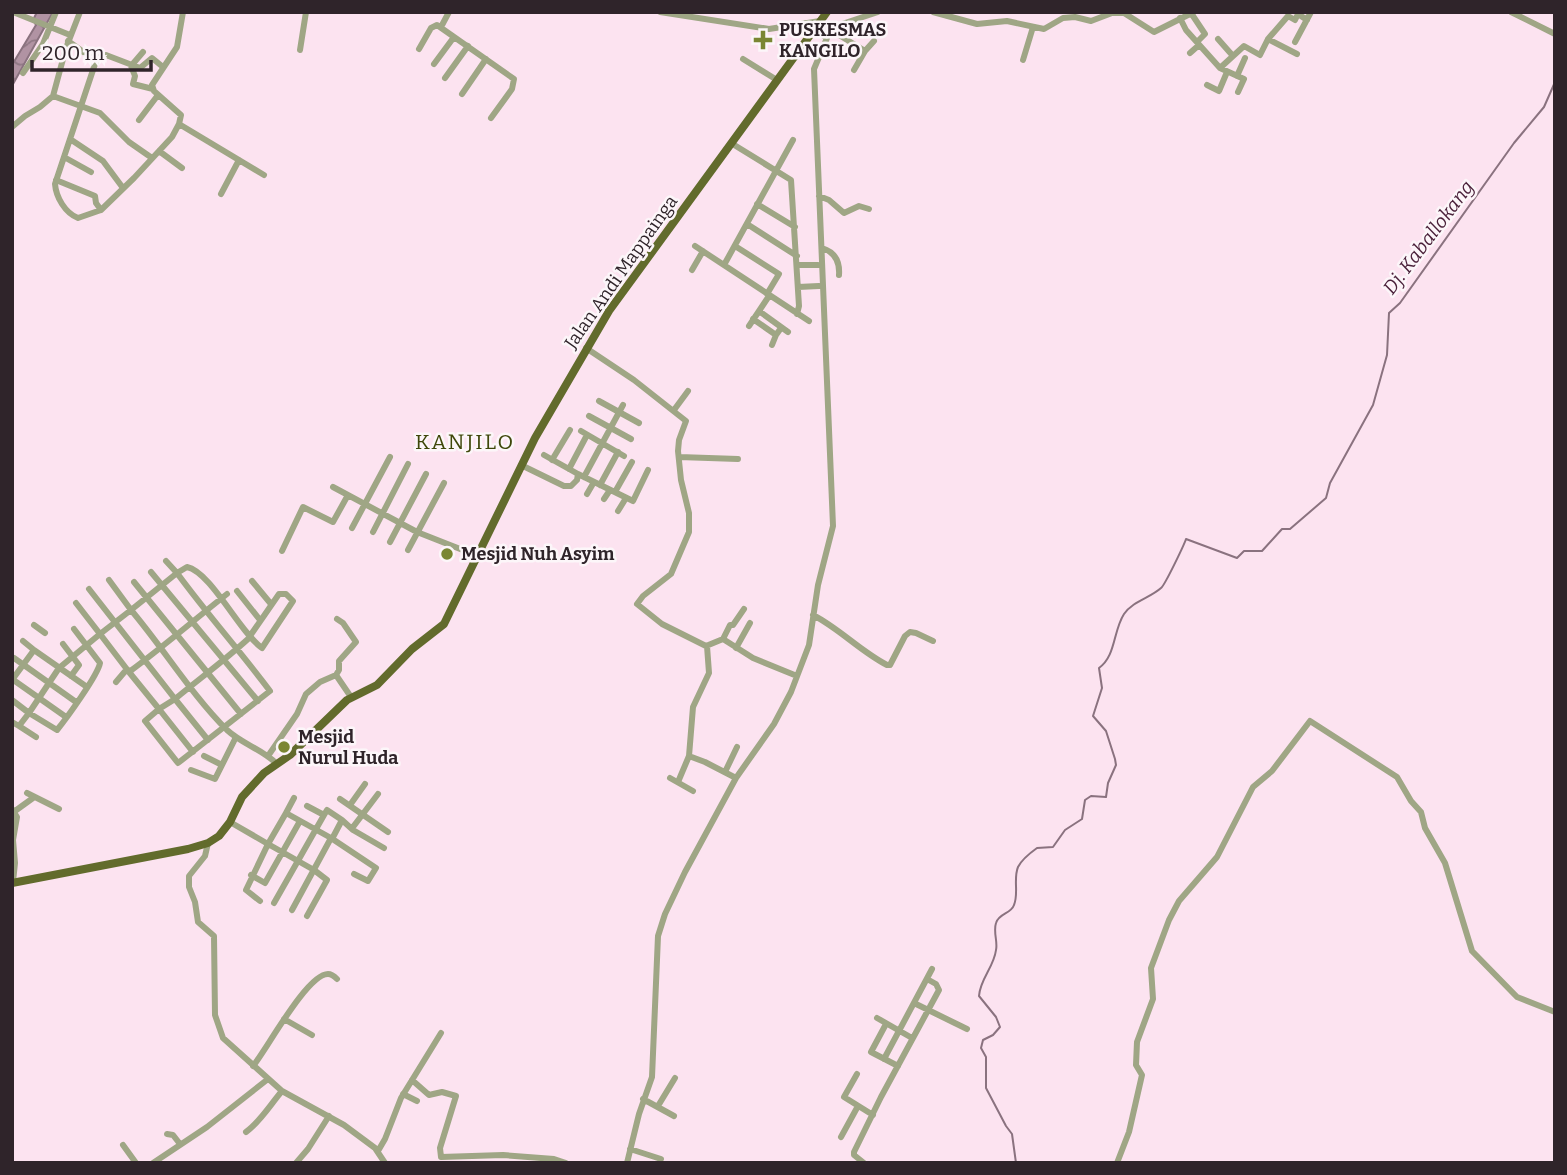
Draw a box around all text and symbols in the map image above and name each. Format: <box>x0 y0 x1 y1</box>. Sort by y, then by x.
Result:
place label: PUSKESMAS KANGILO <box>779 19 887 62</box>
scale bar <box>32 28 150 72</box>
marker: PUSKESMAS KANGILO <box>753 30 773 50</box>
text: 200 m <box>42 40 105 66</box>
water label: Dj. Kaballokang <box>1378 176 1479 299</box>
street label: Jalan Andi Mappainga <box>559 191 682 354</box>
district label: KANJILO <box>415 429 515 455</box>
place label: Mesjid Nuh Asyim <box>461 543 614 565</box>
marker: Mesjid Nuh Asyim <box>439 546 455 562</box>
place label: Mesjid Nurul Huda <box>298 726 398 769</box>
marker: Mesjid Nurul Huda <box>276 739 292 755</box>

